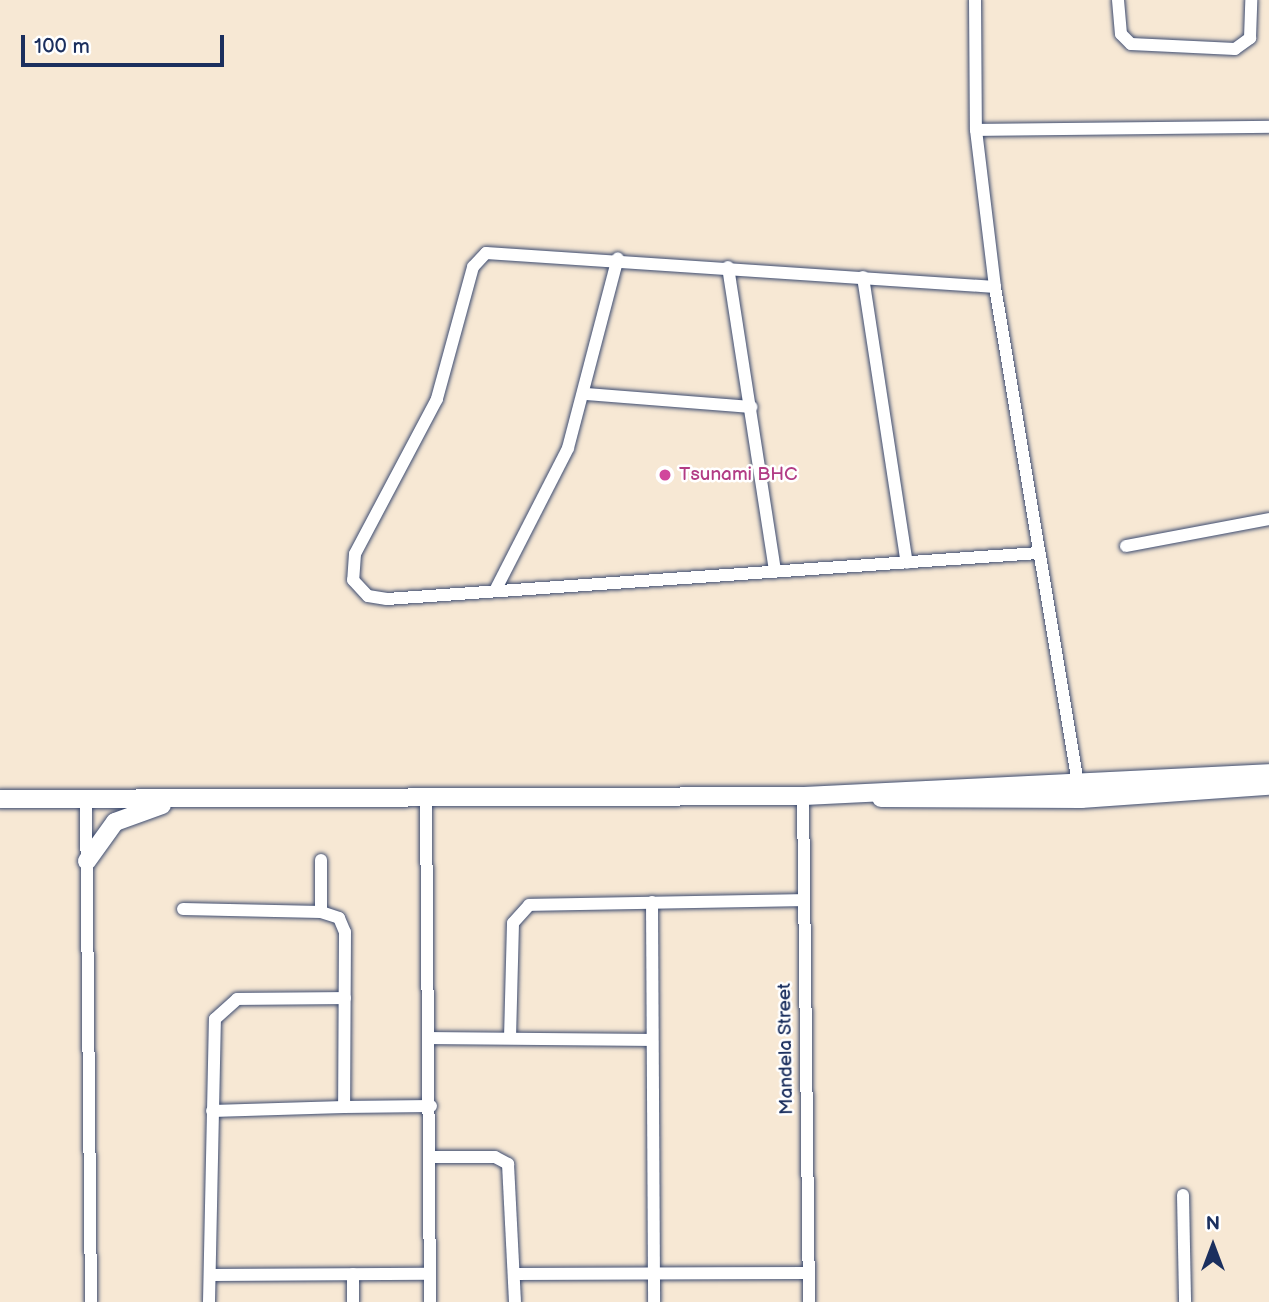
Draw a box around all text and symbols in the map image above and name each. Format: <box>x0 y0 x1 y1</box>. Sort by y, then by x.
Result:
scale bar <box>24 21 228 65</box>
text: 100 m <box>34 34 90 59</box>
place label: Tsunami BHC <box>679 464 798 486</box>
marker: Tsunami BHC <box>657 467 673 483</box>
street label: Mandela Street <box>773 983 799 1115</box>
north arrow <box>1178 1211 1248 1281</box>
text: N <box>1206 1213 1220 1236</box>

